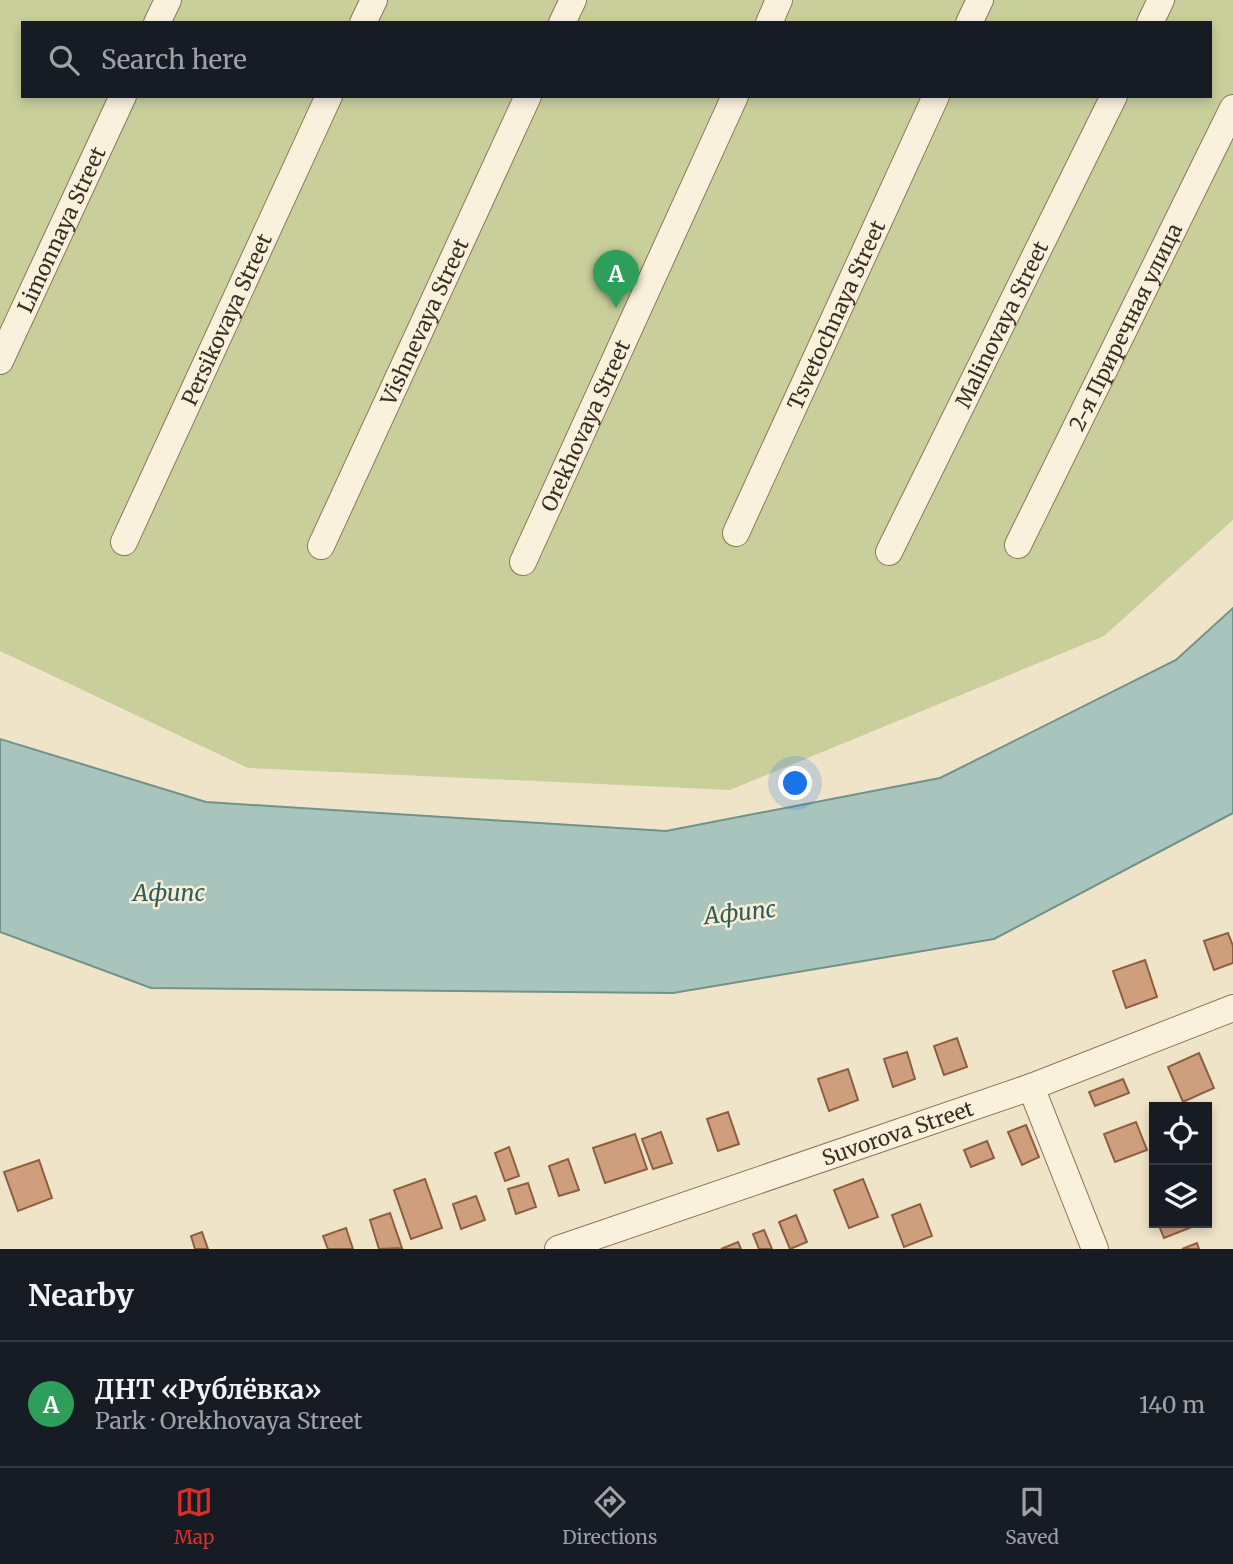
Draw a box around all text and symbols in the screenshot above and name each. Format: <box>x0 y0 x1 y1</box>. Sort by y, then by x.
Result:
search box <box>21 21 1212 98</box>
icon: search <box>45 41 83 79</box>
text: Search here <box>101 43 247 76</box>
street label: Limonnaya Street <box>11 142 111 317</box>
street label: Tsvetochnaya Street <box>781 216 891 414</box>
street label: 2-я Приречная улица <box>1063 219 1188 435</box>
street label: Persikovaya Street <box>175 229 277 410</box>
street label: Vishnevaya Street <box>374 234 474 410</box>
street label: Malinovaya Street <box>949 236 1054 412</box>
pin: A <box>593 250 639 308</box>
street label: Orekhovaya Street <box>534 335 636 515</box>
your location <box>778 766 812 800</box>
water label: Афипс <box>131 878 205 907</box>
water label: Афипс <box>701 894 778 930</box>
street label: Suvorova Street <box>818 1094 977 1171</box>
map controls <box>1149 1102 1212 1228</box>
button: locate <box>1149 1102 1212 1165</box>
button: layers <box>1149 1165 1212 1228</box>
text: Nearby <box>28 1276 134 1314</box>
text: ДНТ «Рублёвка» <box>95 1373 322 1406</box>
text: A <box>43 1390 59 1419</box>
text: 140 m <box>1139 1390 1205 1419</box>
text: Park · Orekhovaya Street <box>95 1406 363 1435</box>
tab: Map <box>174 1483 214 1549</box>
tab: Directions <box>562 1483 657 1549</box>
tab: Saved <box>1005 1483 1059 1549</box>

